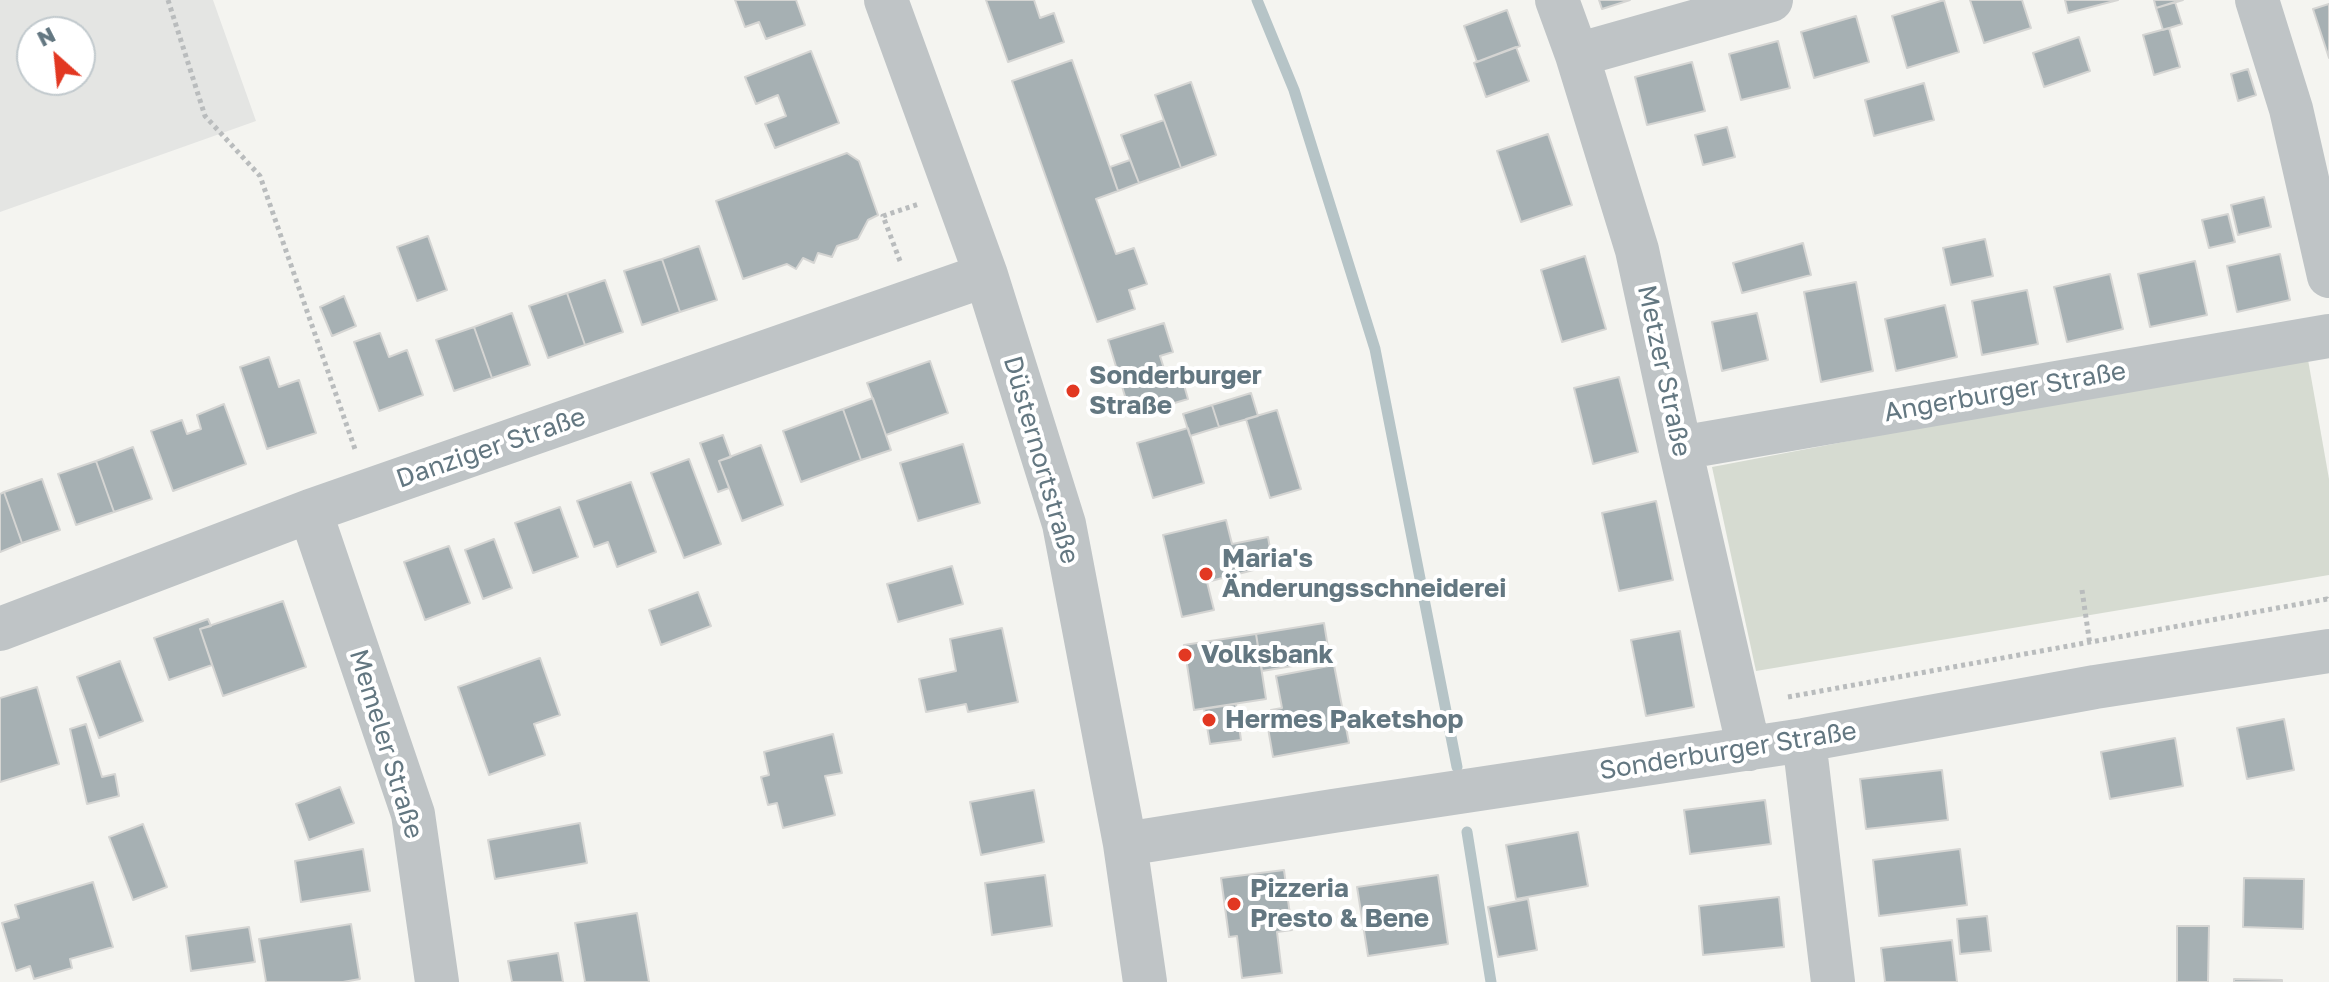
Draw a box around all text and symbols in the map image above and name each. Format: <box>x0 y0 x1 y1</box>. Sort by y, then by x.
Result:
north arrow <box>16 16 96 96</box>
text: N <box>32 20 59 52</box>
street label: Metzer Straße <box>1631 282 1697 460</box>
street label: Düsternortstraße <box>996 352 1086 568</box>
street label: Angerburger Straße <box>1882 355 2128 429</box>
place label: Sonderburger Straße <box>1089 360 1262 422</box>
marker: Sonderburger Straße <box>1064 382 1082 400</box>
street label: Danziger Straße <box>392 401 590 495</box>
place label: Maria's Änderungsschneiderei <box>1222 543 1506 604</box>
marker: Maria's Änderungsschneiderei <box>1197 565 1215 583</box>
place label: Volksbank <box>1201 639 1334 671</box>
street label: Memeler Straße <box>342 645 430 843</box>
marker: Volksbank <box>1176 646 1194 664</box>
place label: Hermes Paketshop <box>1225 704 1464 736</box>
marker: Hermes Paketshop <box>1200 711 1218 729</box>
street label: Sonderburger Straße <box>1597 715 1859 787</box>
place label: Pizzeria Presto & Bene <box>1250 873 1429 934</box>
marker: Pizzeria Presto & Bene <box>1225 895 1243 913</box>

